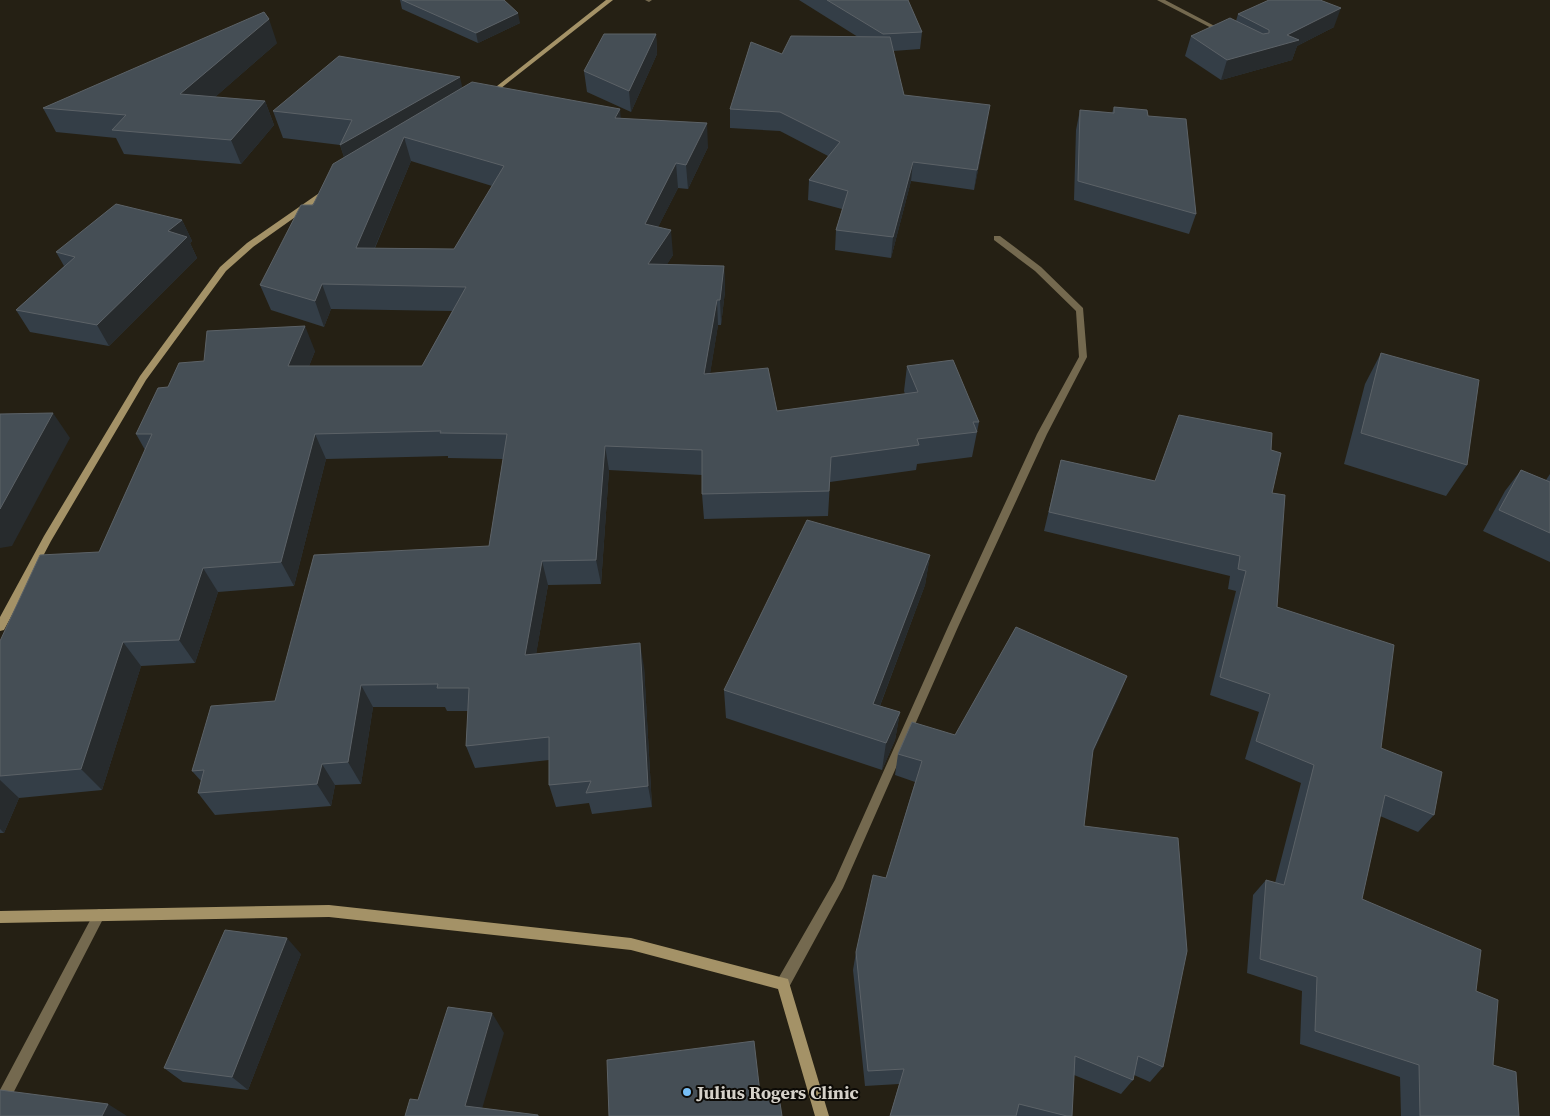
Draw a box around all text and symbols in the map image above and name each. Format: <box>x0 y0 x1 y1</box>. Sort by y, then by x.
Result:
place label: Julius Rogers Clinic <box>696 1080 859 1105</box>
marker: Julius Rogers Clinic <box>681 1086 693 1098</box>

